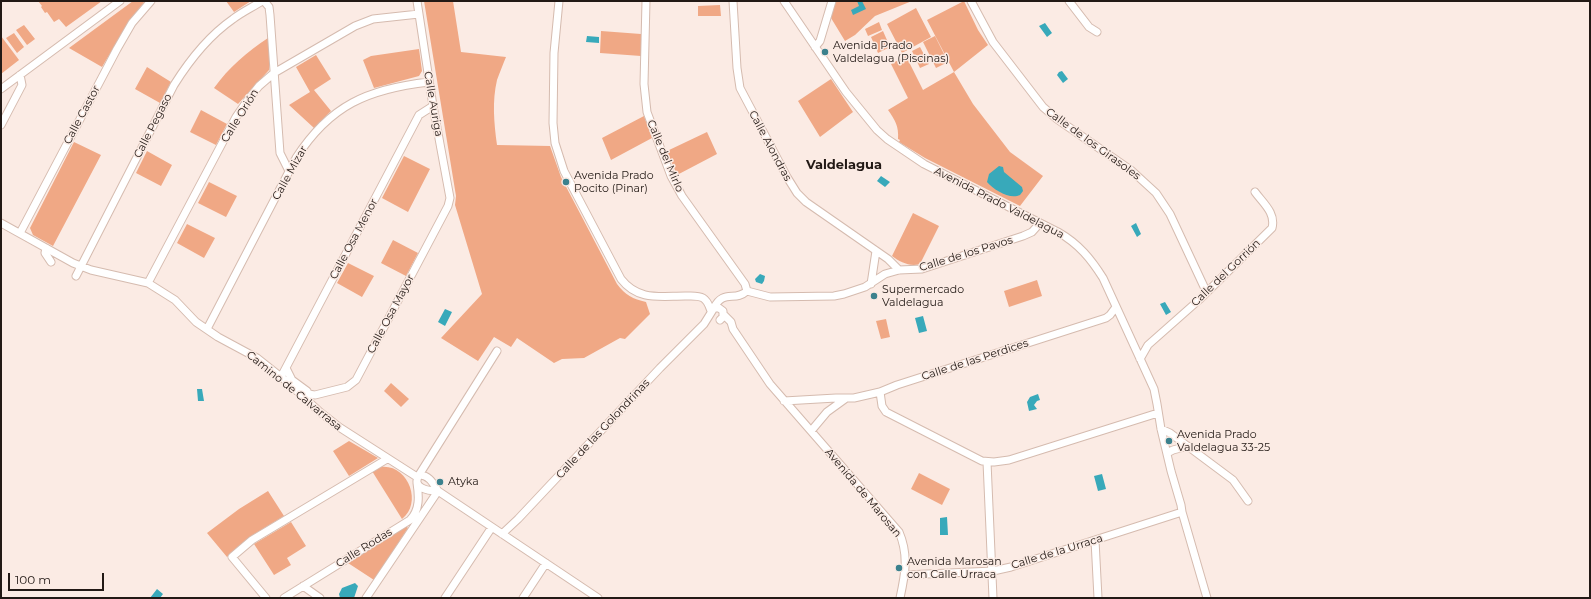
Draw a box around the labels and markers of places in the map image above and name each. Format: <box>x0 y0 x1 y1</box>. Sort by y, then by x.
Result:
place label: Avenida Prado Valdelagua (Piscinas) <box>833 39 949 65</box>
marker: Avenida Prado Valdelagua (Piscinas) <box>820 47 830 57</box>
place label: Avenida Prado Pocito (Pinar) <box>574 169 654 195</box>
marker: Avenida Prado Pocito (Pinar) <box>561 177 571 187</box>
place label: Supermercado Valdelagua <box>882 283 964 309</box>
marker: Supermercado Valdelagua <box>869 291 879 301</box>
place label: Avenida Prado Valdelagua 33-25 <box>1177 428 1270 454</box>
marker: Avenida Prado Valdelagua 33-25 <box>1164 436 1174 446</box>
place label: Atyka <box>448 475 479 489</box>
marker: Atyka <box>435 477 445 487</box>
place label: Avenida Marosan con Calle Urraca <box>907 555 1002 581</box>
marker: Avenida Marosan con Calle Urraca <box>894 563 904 573</box>

